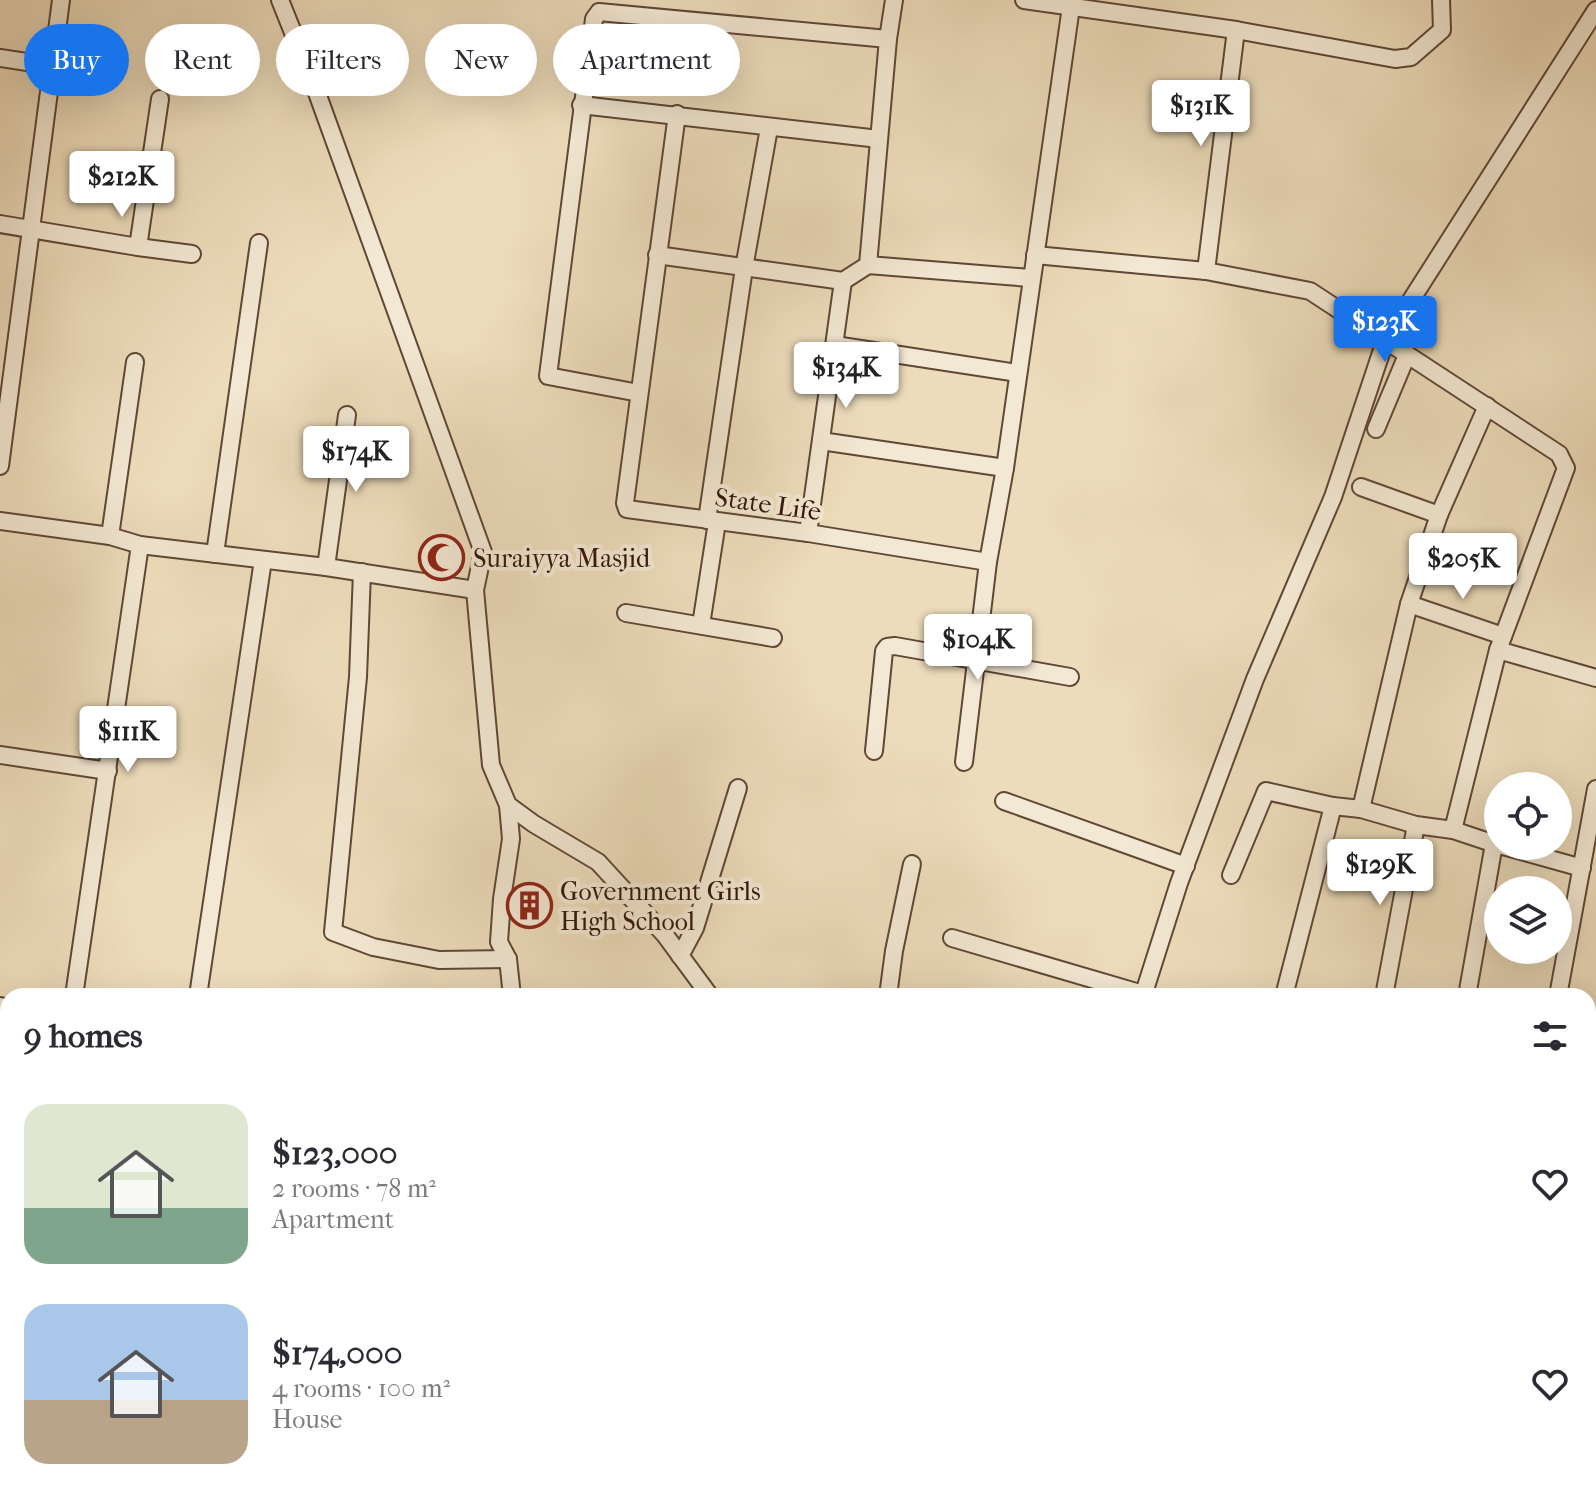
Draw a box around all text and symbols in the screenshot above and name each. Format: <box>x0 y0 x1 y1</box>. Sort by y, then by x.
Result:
chip: Buy <box>24 24 129 96</box>
chip: Rent <box>145 24 260 96</box>
chip: Filters <box>276 24 409 96</box>
chip: New <box>425 24 537 96</box>
chip: Apartment <box>553 24 740 96</box>
pin: $131K <box>1145 80 1257 148</box>
text: $131K <box>1170 90 1232 121</box>
pin: $212K <box>66 151 178 219</box>
text: $212K <box>87 161 157 192</box>
pin: $123K <box>1329 296 1441 364</box>
text: $123K <box>1352 306 1418 337</box>
pin: $134K <box>790 342 902 410</box>
text: $134K <box>812 352 880 383</box>
pin: $174K <box>300 426 412 494</box>
text: $174K <box>321 436 391 467</box>
street label: State Life <box>713 482 823 527</box>
pin: $205K <box>1407 533 1519 601</box>
mosque icon: Suraiyya Masjid <box>418 534 466 582</box>
place label: Suraiyya Masjid <box>473 543 651 574</box>
text: $205K <box>1427 543 1499 574</box>
pin: $104K <box>922 614 1034 682</box>
text: $104K <box>942 624 1014 655</box>
pin: $111K <box>72 706 184 774</box>
text: $111K <box>97 716 159 747</box>
map controls <box>1484 772 1572 964</box>
button: locate <box>1484 772 1572 860</box>
pin: $129K <box>1324 839 1436 907</box>
text: $129K <box>1345 849 1415 880</box>
place label: Government Girls High School <box>560 876 761 937</box>
button: layers <box>1484 876 1572 964</box>
building icon: Government Girls High School <box>505 882 553 930</box>
icon: filters <box>1528 1014 1572 1058</box>
text: 9 homes <box>24 1016 143 1056</box>
text: $123,000 <box>272 1133 398 1173</box>
icon: home <box>88 1136 184 1232</box>
icon: heart <box>1528 1162 1572 1206</box>
text: 2 rooms · 78 m² <box>272 1173 436 1204</box>
text: Apartment <box>272 1204 394 1235</box>
text: $174,000 <box>272 1333 403 1373</box>
icon: home <box>88 1336 184 1432</box>
icon: heart <box>1528 1362 1572 1406</box>
text: 4 rooms · 100 m² <box>272 1373 450 1404</box>
text: House <box>272 1404 342 1435</box>

